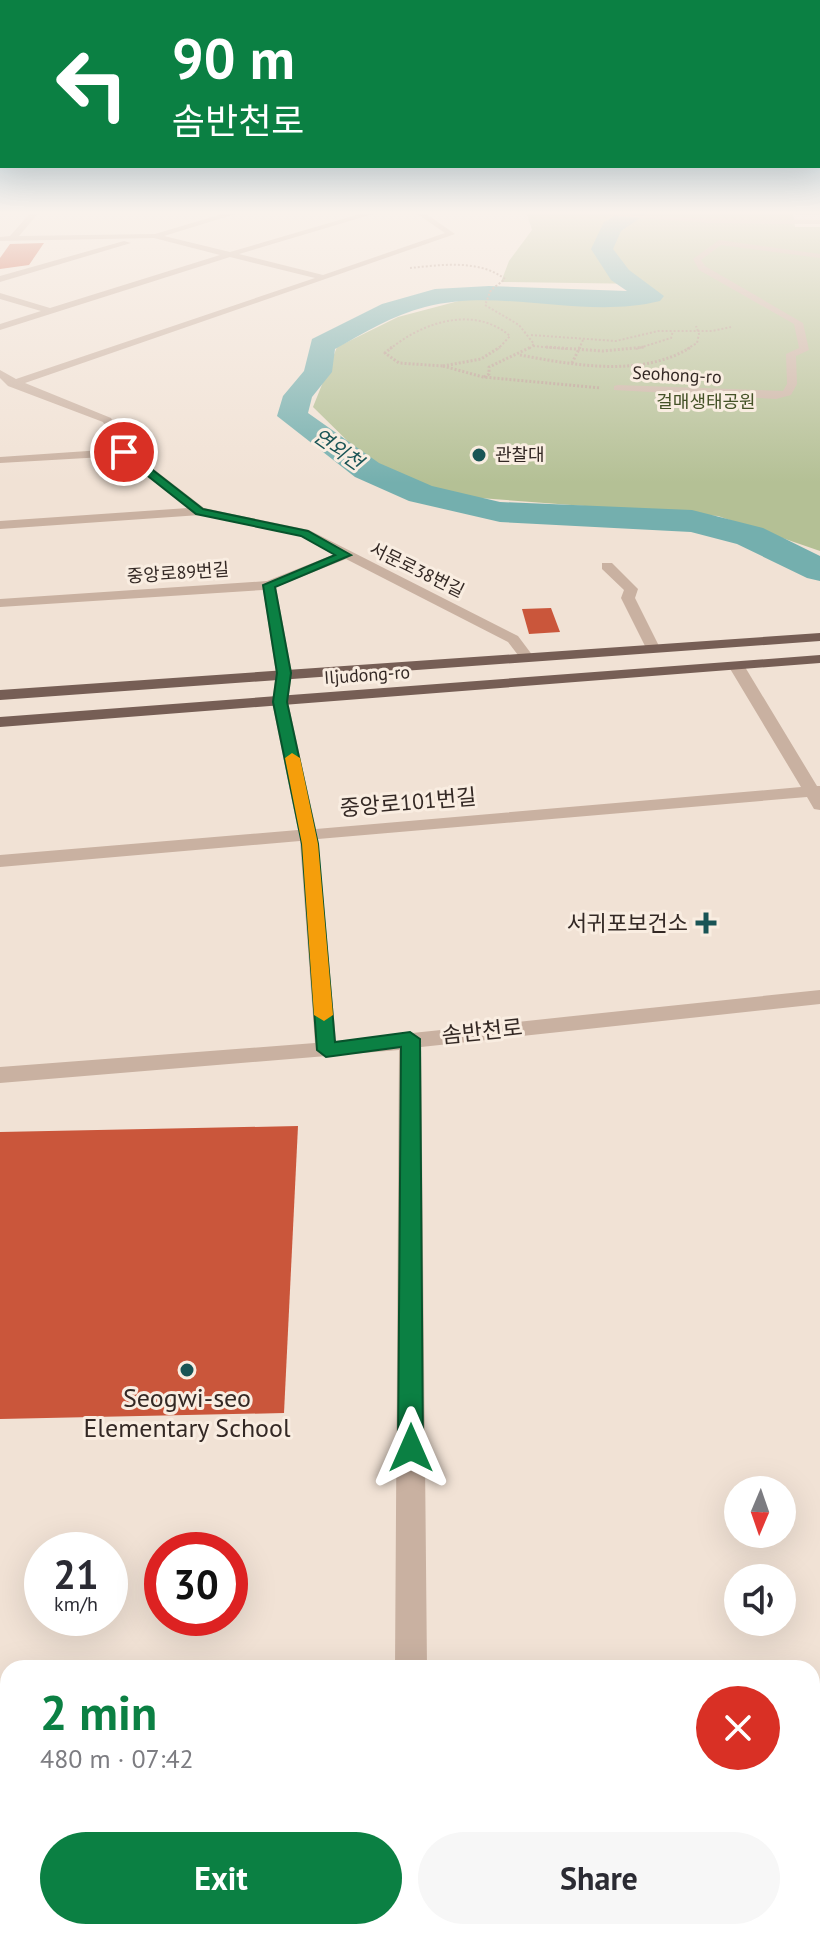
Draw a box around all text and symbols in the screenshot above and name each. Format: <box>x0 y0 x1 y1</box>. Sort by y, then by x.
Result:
text: 90 m <box>172 22 295 94</box>
icon: left <box>40 32 144 136</box>
text: 솜반천로 <box>172 97 304 144</box>
street label: Seohong-ro <box>632 361 722 388</box>
park label: 걸매생태공원 <box>656 390 756 413</box>
pin <box>90 418 158 486</box>
water label: 연외천 <box>308 423 370 477</box>
icon: arrive <box>102 430 146 474</box>
place label: 관찰대 <box>495 443 545 466</box>
marker: 관찰대 <box>470 446 488 464</box>
street label: 서문로38번길 <box>366 537 468 602</box>
street label: 중앙로89번길 <box>126 557 230 588</box>
street label: Iljudong-ro <box>323 660 411 689</box>
street label: 중앙로101번길 <box>338 782 478 822</box>
place label: 서귀포보건소 <box>567 909 688 937</box>
marker: 서귀포보건소 <box>695 912 717 934</box>
street label: 솜반천로 <box>440 1013 524 1049</box>
marker: Seogwi-seo Elementary School <box>178 1361 196 1379</box>
place label: Seogwi-seo Elementary School <box>83 1381 291 1444</box>
position arrow <box>369 1406 453 1490</box>
north arrow <box>724 1476 796 1548</box>
map controls <box>724 1476 796 1636</box>
speed limit sign: 30 <box>144 1532 248 1636</box>
text: 21 <box>53 1548 99 1600</box>
button: sound <box>724 1564 796 1636</box>
text: km/h <box>54 1591 98 1617</box>
text: 2 min <box>40 1681 157 1743</box>
button: close <box>696 1686 780 1770</box>
text: 480 m · 07:42 <box>40 1742 194 1775</box>
button: Exit <box>40 1832 402 1924</box>
button: Share <box>418 1832 780 1924</box>

